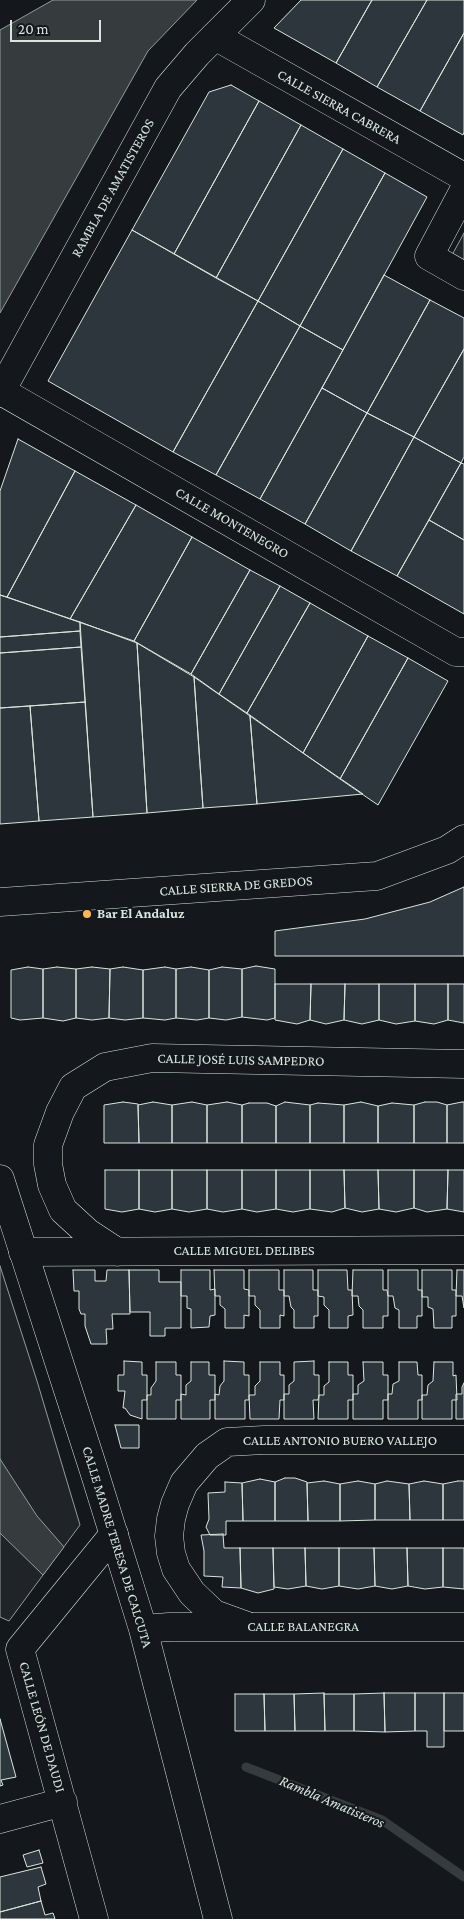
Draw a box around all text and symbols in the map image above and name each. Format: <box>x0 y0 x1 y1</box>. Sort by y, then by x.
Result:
scale bar <box>12 10 104 42</box>
text: 20 m <box>18 21 49 37</box>
street label: CALLE SIERRA CABRERA <box>274 66 404 148</box>
street label: RAMBLA DE AMATISTEROS <box>68 116 158 260</box>
street label: CALLE MONTENEGRO <box>172 484 292 562</box>
street label: CALLE SIERRA DE GREDOS <box>159 872 313 900</box>
place label: Bar El Andaluz <box>97 906 184 922</box>
marker: Bar El Andaluz <box>81 908 93 920</box>
street label: CALLE JOSÉ LUIS SAMPEDRO <box>157 1050 325 1070</box>
street label: CALLE MIGUEL DELIBES <box>173 1243 315 1259</box>
street label: CALLE ANTONIO BUERO VALLEJO <box>243 1433 437 1449</box>
street label: CALLE MADRE TERESA DE CALCUTA <box>78 1444 156 1650</box>
street label: CALLE BALANEGRA <box>247 1619 359 1635</box>
street label: CALLE LEÓN DE DAUDI <box>15 1660 69 1794</box>
water label: Rambla Amatisteros <box>277 1772 387 1832</box>

